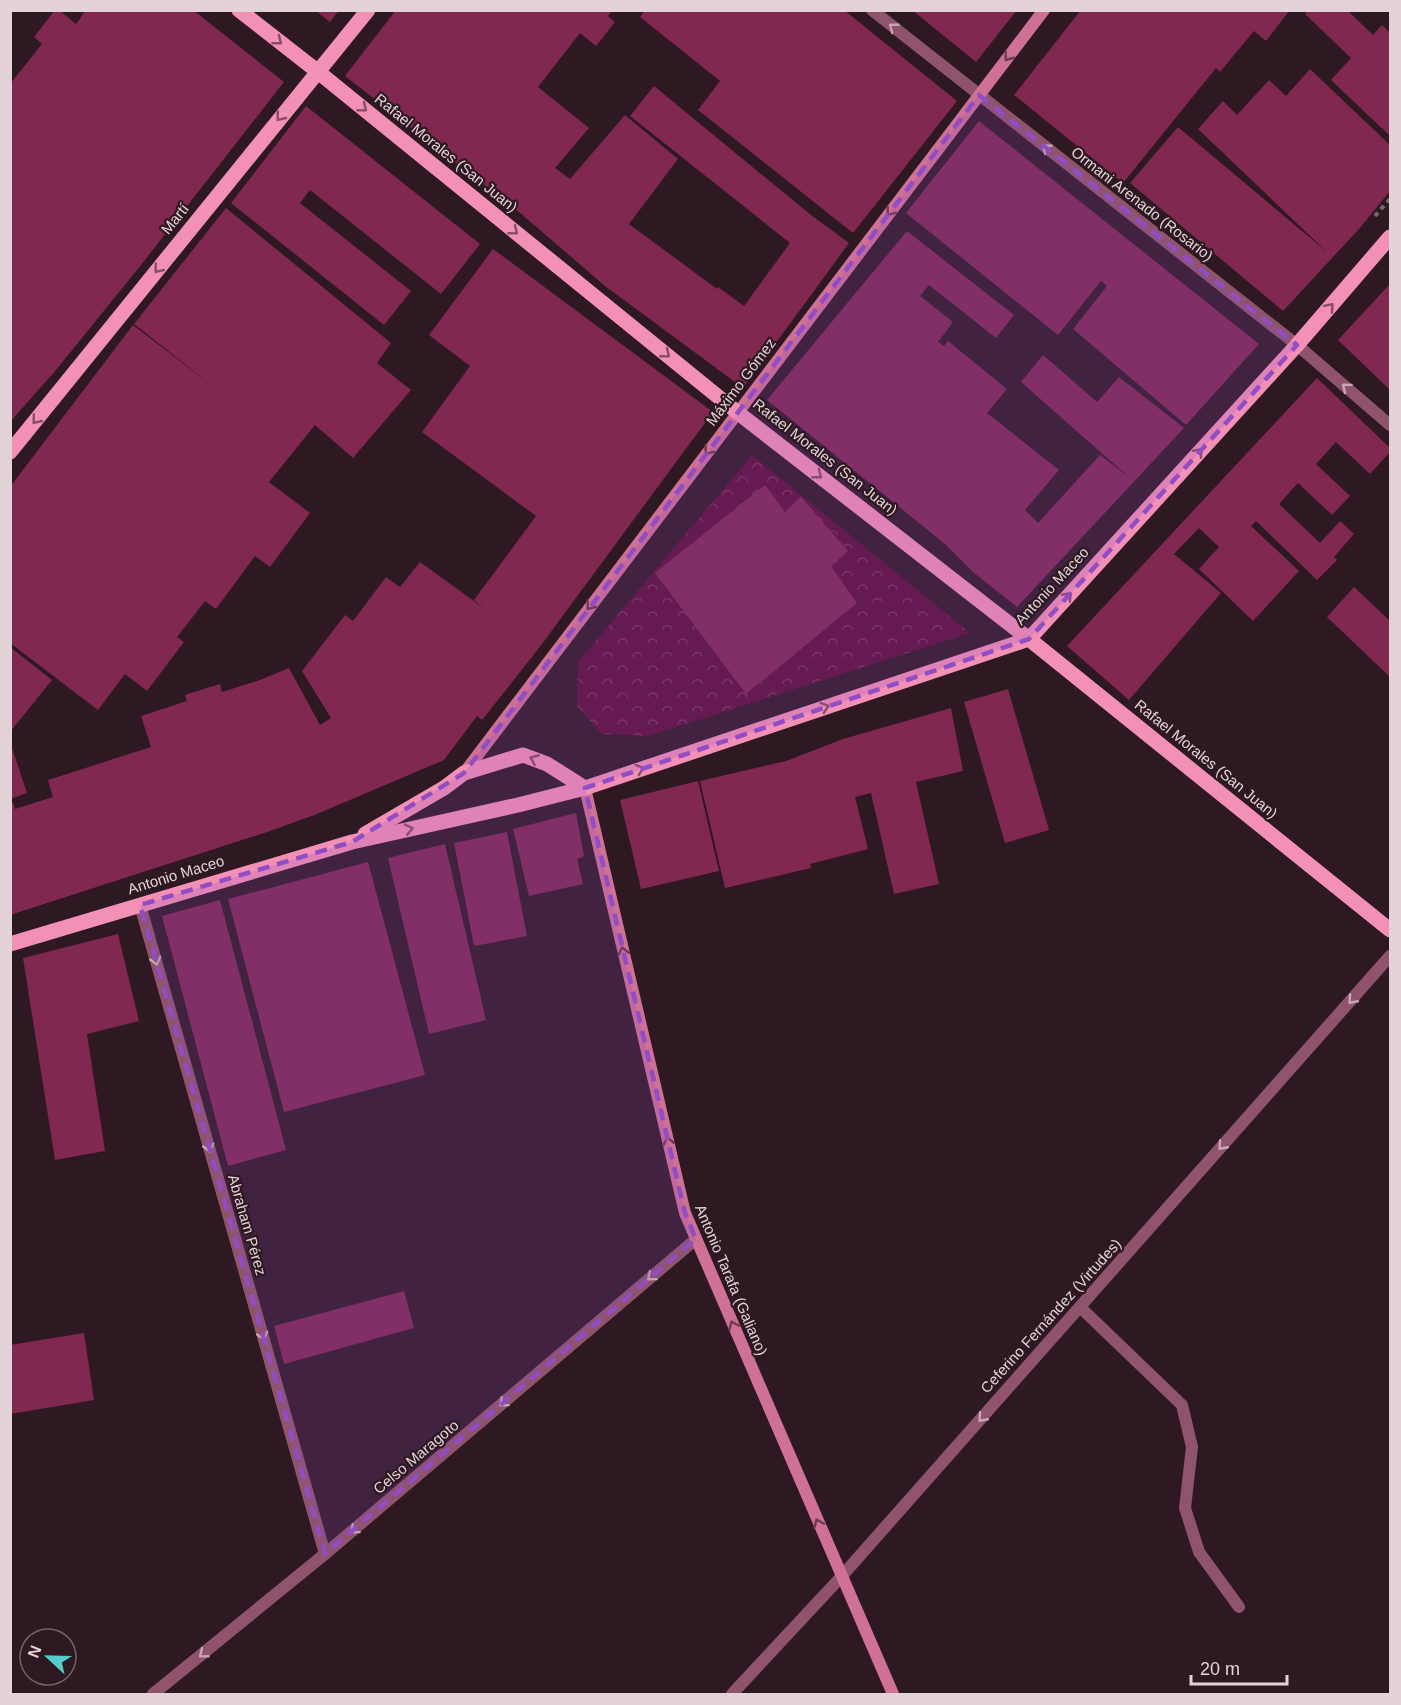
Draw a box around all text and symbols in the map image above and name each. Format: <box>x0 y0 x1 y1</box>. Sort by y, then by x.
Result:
one-way arrow <box>889 23 900 34</box>
one-way arrow <box>271 33 282 44</box>
one-way arrow <box>1005 50 1016 61</box>
street label: Rafael Morales (San Juan) <box>372 90 521 215</box>
one-way arrow <box>356 101 367 112</box>
one-way arrow <box>277 110 288 121</box>
street label: Ormani Arenado (Rosario) <box>1068 143 1217 264</box>
one-way arrow <box>1042 144 1053 155</box>
street label: Martí <box>157 199 192 237</box>
one-way arrow <box>886 205 897 216</box>
one-way arrow <box>507 224 518 235</box>
one-way arrow <box>154 262 165 273</box>
one-way arrow <box>1323 303 1334 314</box>
street label: Máximo Gómez <box>702 335 779 429</box>
one-way arrow <box>659 346 670 357</box>
one-way arrow <box>1342 383 1353 394</box>
street label: Rafael Morales (San Juan) <box>750 395 901 518</box>
one-way arrow <box>32 414 43 425</box>
one-way arrow <box>704 444 715 455</box>
one-way arrow <box>1192 448 1203 459</box>
one-way arrow <box>812 467 823 478</box>
street label: Antonio Maceo <box>1011 543 1092 628</box>
one-way arrow <box>1061 592 1072 603</box>
one-way arrow <box>587 600 598 611</box>
street label: Rafael Morales (San Juan) <box>1132 696 1281 821</box>
one-way arrow <box>819 702 830 715</box>
one-way arrow <box>529 754 540 766</box>
one-way arrow <box>634 764 645 776</box>
one-way arrow <box>404 824 414 837</box>
street label: Antonio Maceo <box>126 852 226 897</box>
one-way arrow <box>618 947 631 957</box>
one-way arrow <box>149 955 161 966</box>
one-way arrow <box>1348 993 1359 1004</box>
one-way arrow <box>662 1136 675 1146</box>
one-way arrow <box>1218 1139 1229 1150</box>
one-way arrow <box>202 1143 214 1153</box>
street label: Abraham Pérez <box>225 1172 270 1277</box>
street label: Antonio Tarafa (Galiano) <box>692 1202 771 1358</box>
street label: Ceferino Fernández (Virtudes) <box>977 1235 1124 1396</box>
one-way arrow <box>647 1270 658 1281</box>
one-way arrow <box>728 1320 740 1331</box>
one-way arrow <box>256 1330 268 1341</box>
one-way arrow <box>499 1396 510 1407</box>
one-way arrow <box>978 1411 989 1422</box>
street label: Celso Maragoto <box>370 1416 462 1497</box>
one-way arrow <box>813 1518 825 1529</box>
one-way arrow <box>350 1522 361 1533</box>
north arrow <box>18 1627 78 1687</box>
text: N <box>25 1643 45 1660</box>
one-way arrow <box>199 1646 210 1657</box>
scale bar <box>1191 1648 1287 1686</box>
text: 20 m <box>1200 1659 1240 1679</box>

